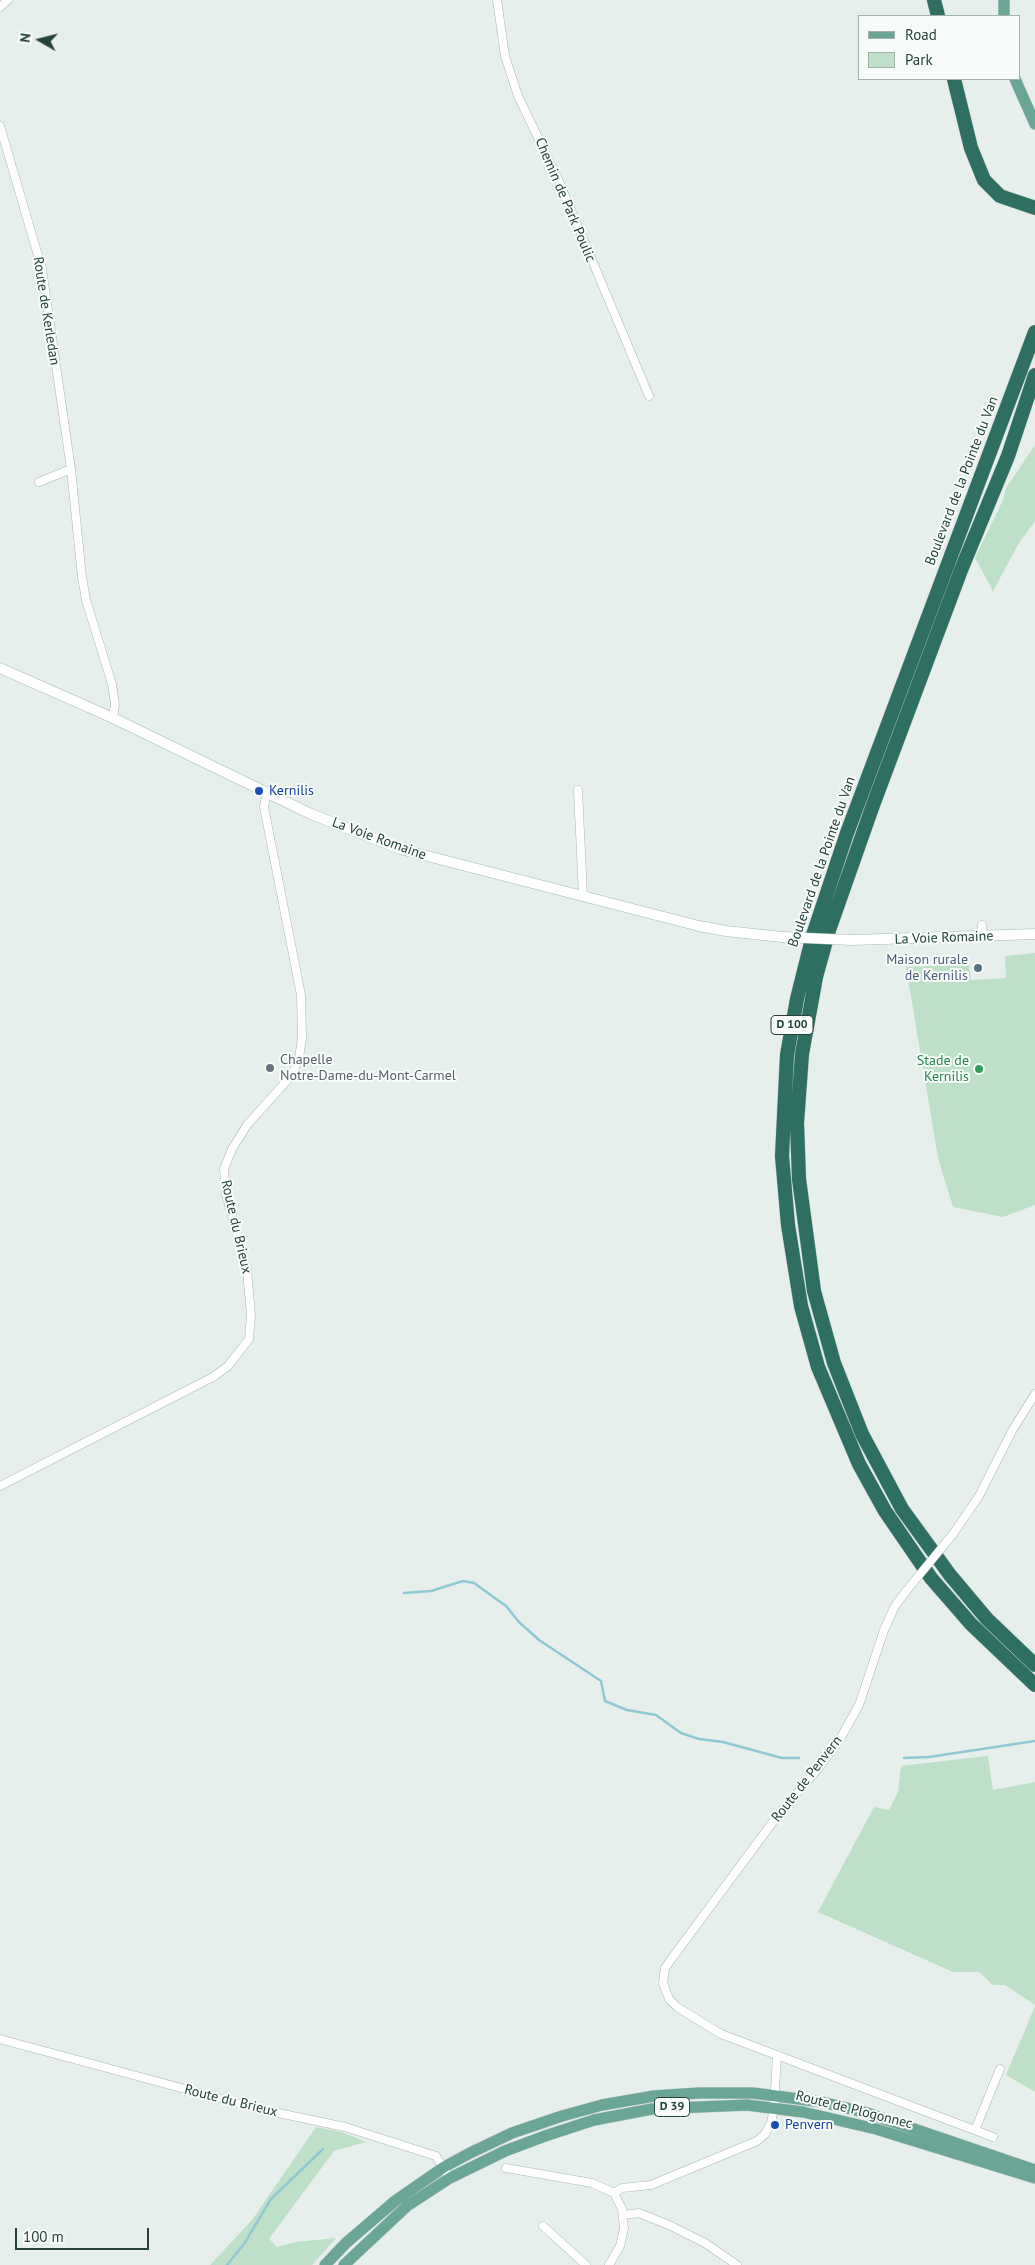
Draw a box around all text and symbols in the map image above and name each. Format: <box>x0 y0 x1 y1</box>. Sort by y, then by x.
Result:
north arrow <box>15 15 65 65</box>
legend <box>858 15 1020 80</box>
text: Road <box>905 25 937 44</box>
text: N <box>16 32 35 44</box>
text: Park <box>905 50 933 69</box>
street label: Chemin de Park Poulic <box>531 135 599 265</box>
street label: Route de Kerledan <box>29 256 63 366</box>
street label: Boulevard de la Pointe du Van <box>922 394 1002 568</box>
street label: Boulevard de la Pointe du Van <box>785 774 859 950</box>
place label: Kernilis <box>269 783 314 799</box>
marker: Kernilis <box>253 785 265 797</box>
street label: La Voie Romaine <box>330 814 428 864</box>
street label: La Voie Romaine <box>894 928 994 948</box>
place label: Maison rurale de Kernilis <box>886 952 968 984</box>
marker: Maison rurale de Kernilis <box>972 962 984 974</box>
road number: D 100 <box>771 1016 813 1034</box>
place label: Chapelle Notre-Dame-du-Mont-Carmel <box>280 1052 456 1084</box>
place label: Stade de Kernilis <box>917 1053 969 1086</box>
marker: Chapelle Notre-Dame-du-Mont-Carmel <box>264 1062 276 1074</box>
marker: Stade de Kernilis <box>973 1063 985 1075</box>
street label: Route du Brieux <box>217 1179 255 1275</box>
street label: Route de Penvern <box>768 1733 846 1825</box>
street label: Route du Brieux <box>183 2081 279 2121</box>
street label: Route de Plogonnec <box>794 2087 914 2133</box>
road number: D 39 <box>654 2098 690 2116</box>
place label: Penvern <box>785 2117 833 2133</box>
marker: Penvern <box>769 2119 781 2131</box>
scale bar <box>18 2218 151 2250</box>
text: 100 m <box>23 2227 64 2246</box>

